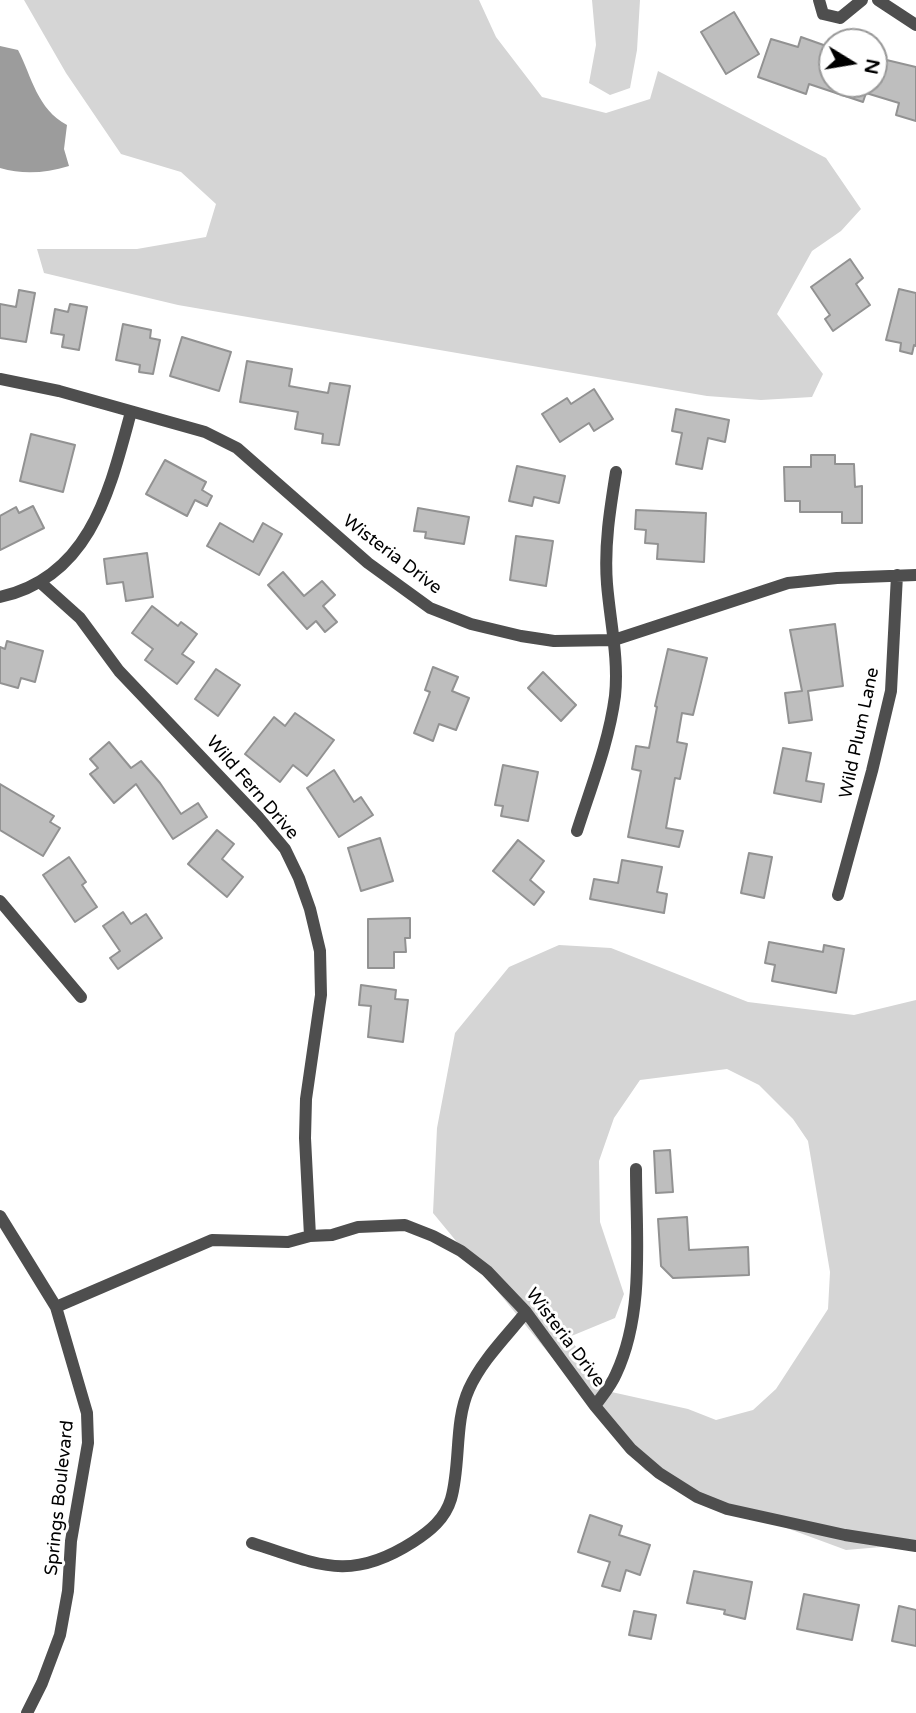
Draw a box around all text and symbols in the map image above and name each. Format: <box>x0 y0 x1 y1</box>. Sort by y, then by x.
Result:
north arrow <box>818 28 888 98</box>
text: N <box>859 57 884 76</box>
street label: Wisteria Drive <box>338 511 446 599</box>
street label: Wild Plum Lane <box>836 666 884 800</box>
street label: Wild Fern Drive <box>201 732 303 844</box>
street label: Wisteria Drive <box>521 1284 609 1392</box>
street label: Springs Boulevard <box>41 1419 79 1577</box>

